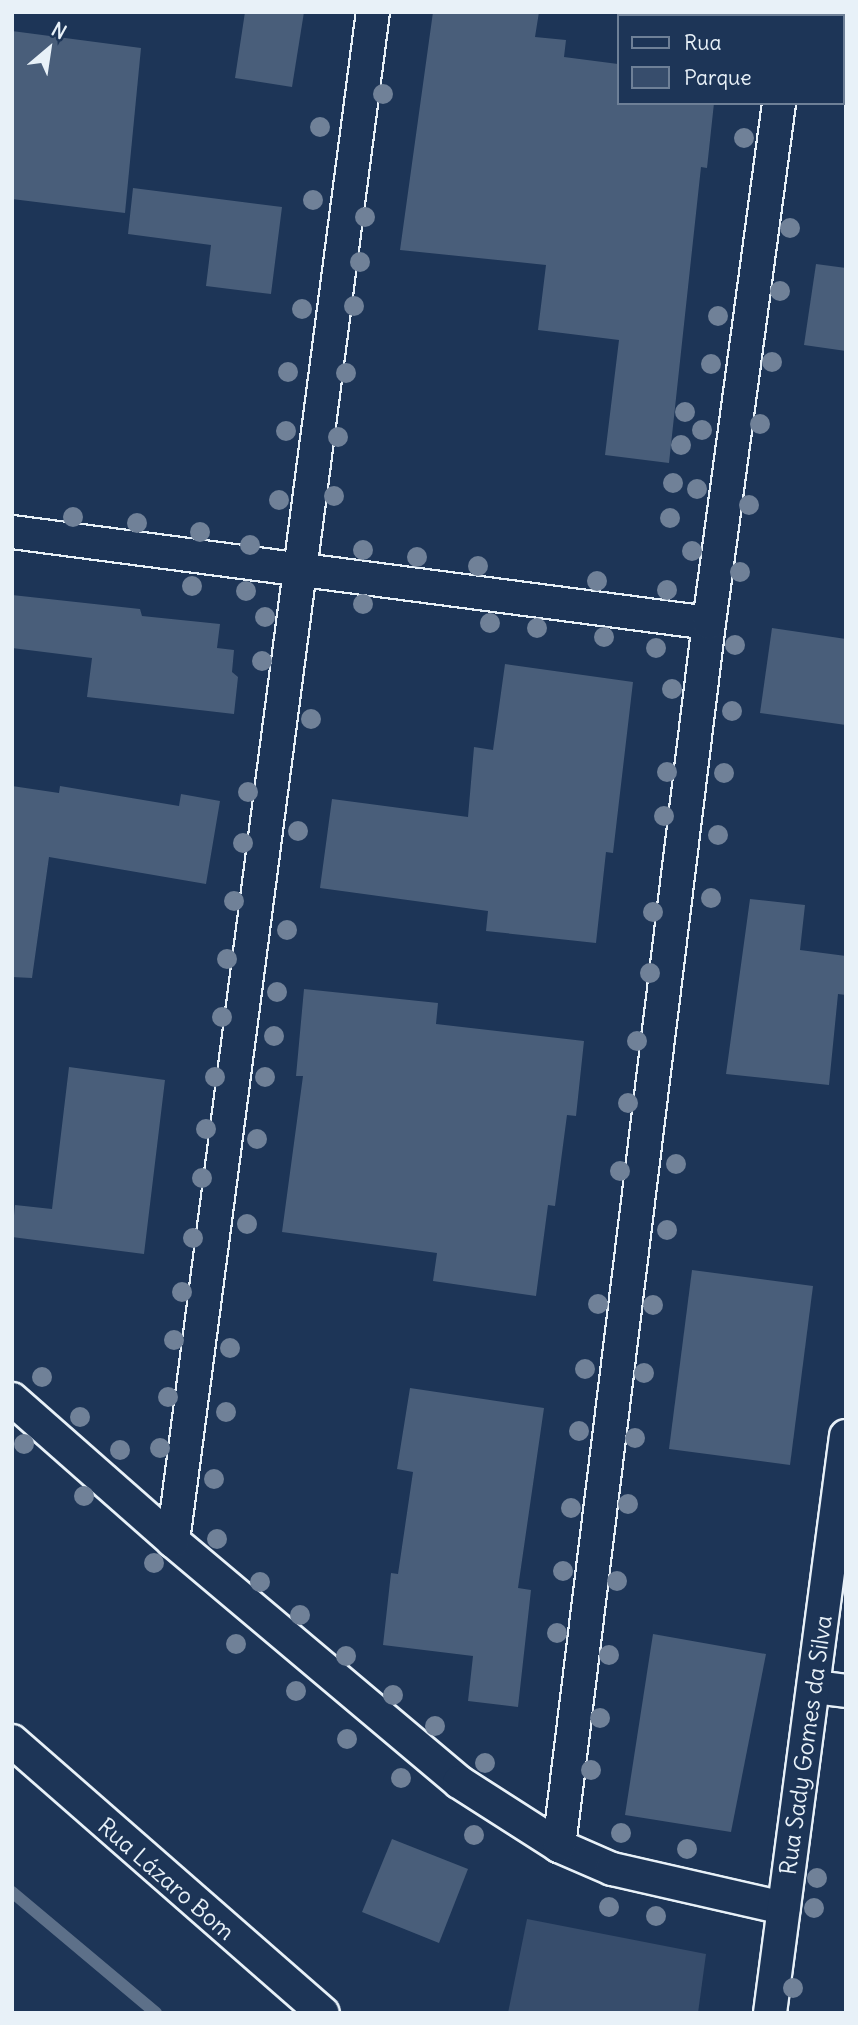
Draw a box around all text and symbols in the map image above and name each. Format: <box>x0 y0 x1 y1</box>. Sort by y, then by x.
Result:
north arrow <box>14 14 84 84</box>
legend <box>616 14 844 105</box>
text: N <box>48 17 71 44</box>
text: Rua <box>684 29 721 56</box>
text: Parque <box>684 64 752 91</box>
street label: Rua Sady Gomes da Silva <box>774 1613 838 1877</box>
street label: Rua Lázaro Bom <box>92 1812 240 1946</box>

